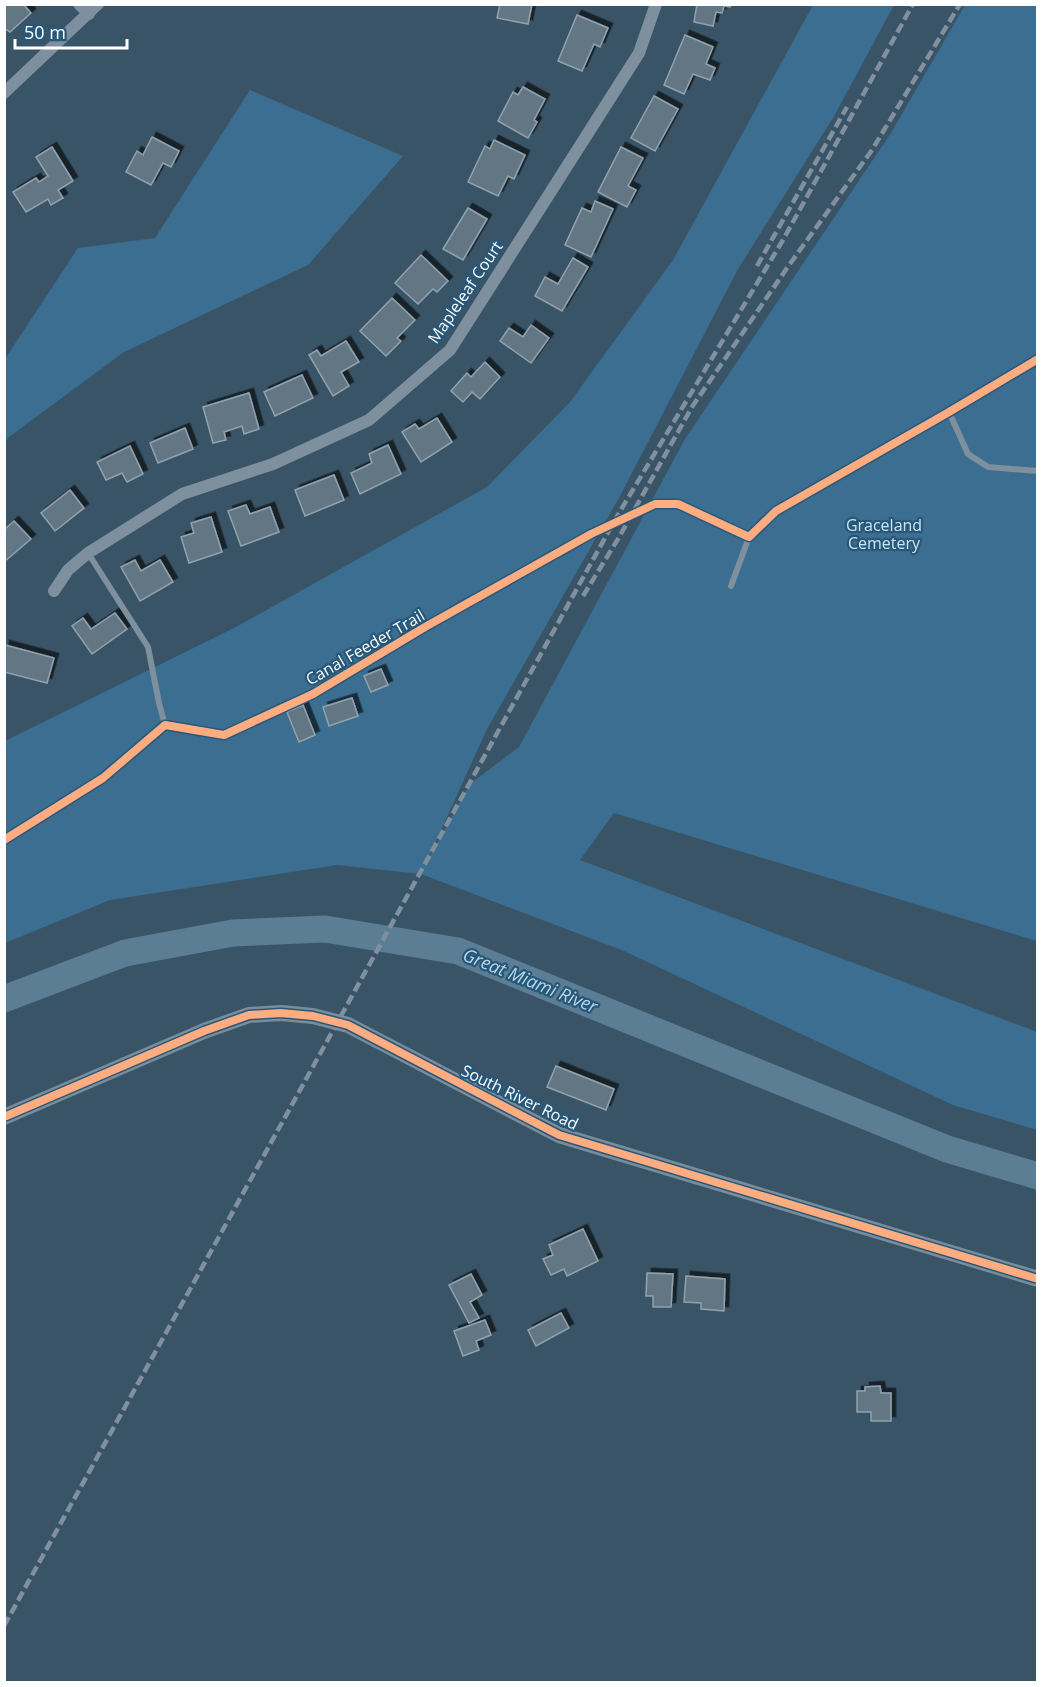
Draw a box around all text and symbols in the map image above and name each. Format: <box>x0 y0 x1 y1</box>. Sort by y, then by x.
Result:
scale bar <box>15 12 128 50</box>
text: 50 m <box>24 20 66 44</box>
street label: Mapleleaf Court <box>423 236 508 348</box>
park label: Graceland Cemetery <box>846 514 922 554</box>
street label: Canal Feeder Trail <box>302 604 428 690</box>
water label: Great Miami River <box>460 942 602 1018</box>
street label: South River Road <box>458 1059 582 1135</box>

